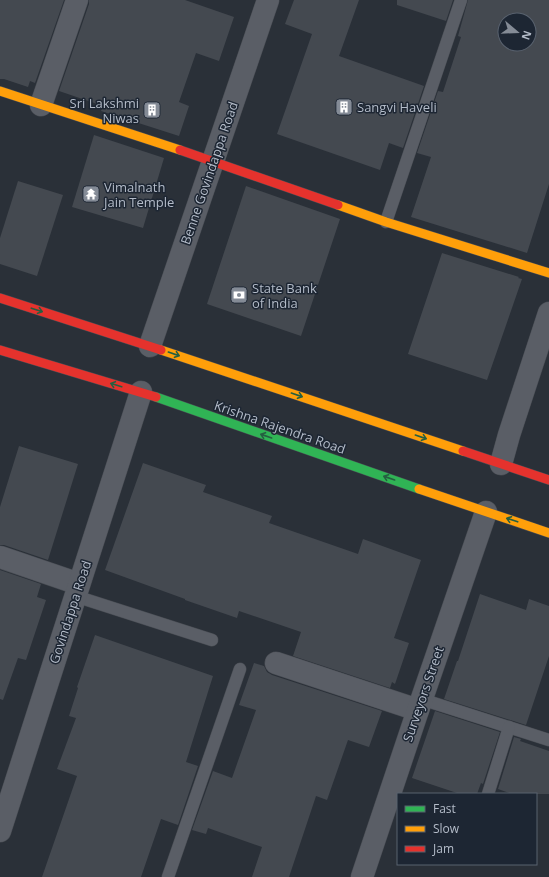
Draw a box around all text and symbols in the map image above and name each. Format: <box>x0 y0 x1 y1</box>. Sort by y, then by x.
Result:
north arrow <box>497 12 537 52</box>
text: N <box>518 29 535 42</box>
place label: Sri Lakshmi Niwas <box>70 94 139 127</box>
building icon: Sangvi Haveli <box>334 97 354 117</box>
place label: Sangvi Haveli <box>357 98 437 116</box>
street label: Benne Govindappa Road <box>176 99 242 247</box>
building icon: Sri Lakshmi Niwas <box>142 100 162 120</box>
place label: Vimalnath Jain Temple <box>102 178 174 211</box>
temple icon: Vimalnath Jain Temple <box>81 184 101 204</box>
place label: State Bank of India <box>252 279 317 312</box>
bank icon: State Bank of India <box>229 285 249 305</box>
one-way arrow <box>30 307 43 314</box>
one-way arrow <box>167 351 180 358</box>
one-way arrow <box>110 381 123 388</box>
one-way arrow <box>291 392 303 400</box>
street label: Krishna Rajendra Road <box>212 396 348 458</box>
one-way arrow <box>261 431 273 439</box>
one-way arrow <box>414 434 427 441</box>
one-way arrow <box>383 474 396 481</box>
one-way arrow <box>506 516 518 524</box>
street label: Govindappa Road <box>45 558 95 666</box>
street label: Surveyors Street <box>398 644 448 744</box>
legend <box>397 793 537 865</box>
text: Fast <box>433 800 456 817</box>
text: Slow <box>433 820 460 837</box>
text: Jam <box>432 840 454 857</box>

